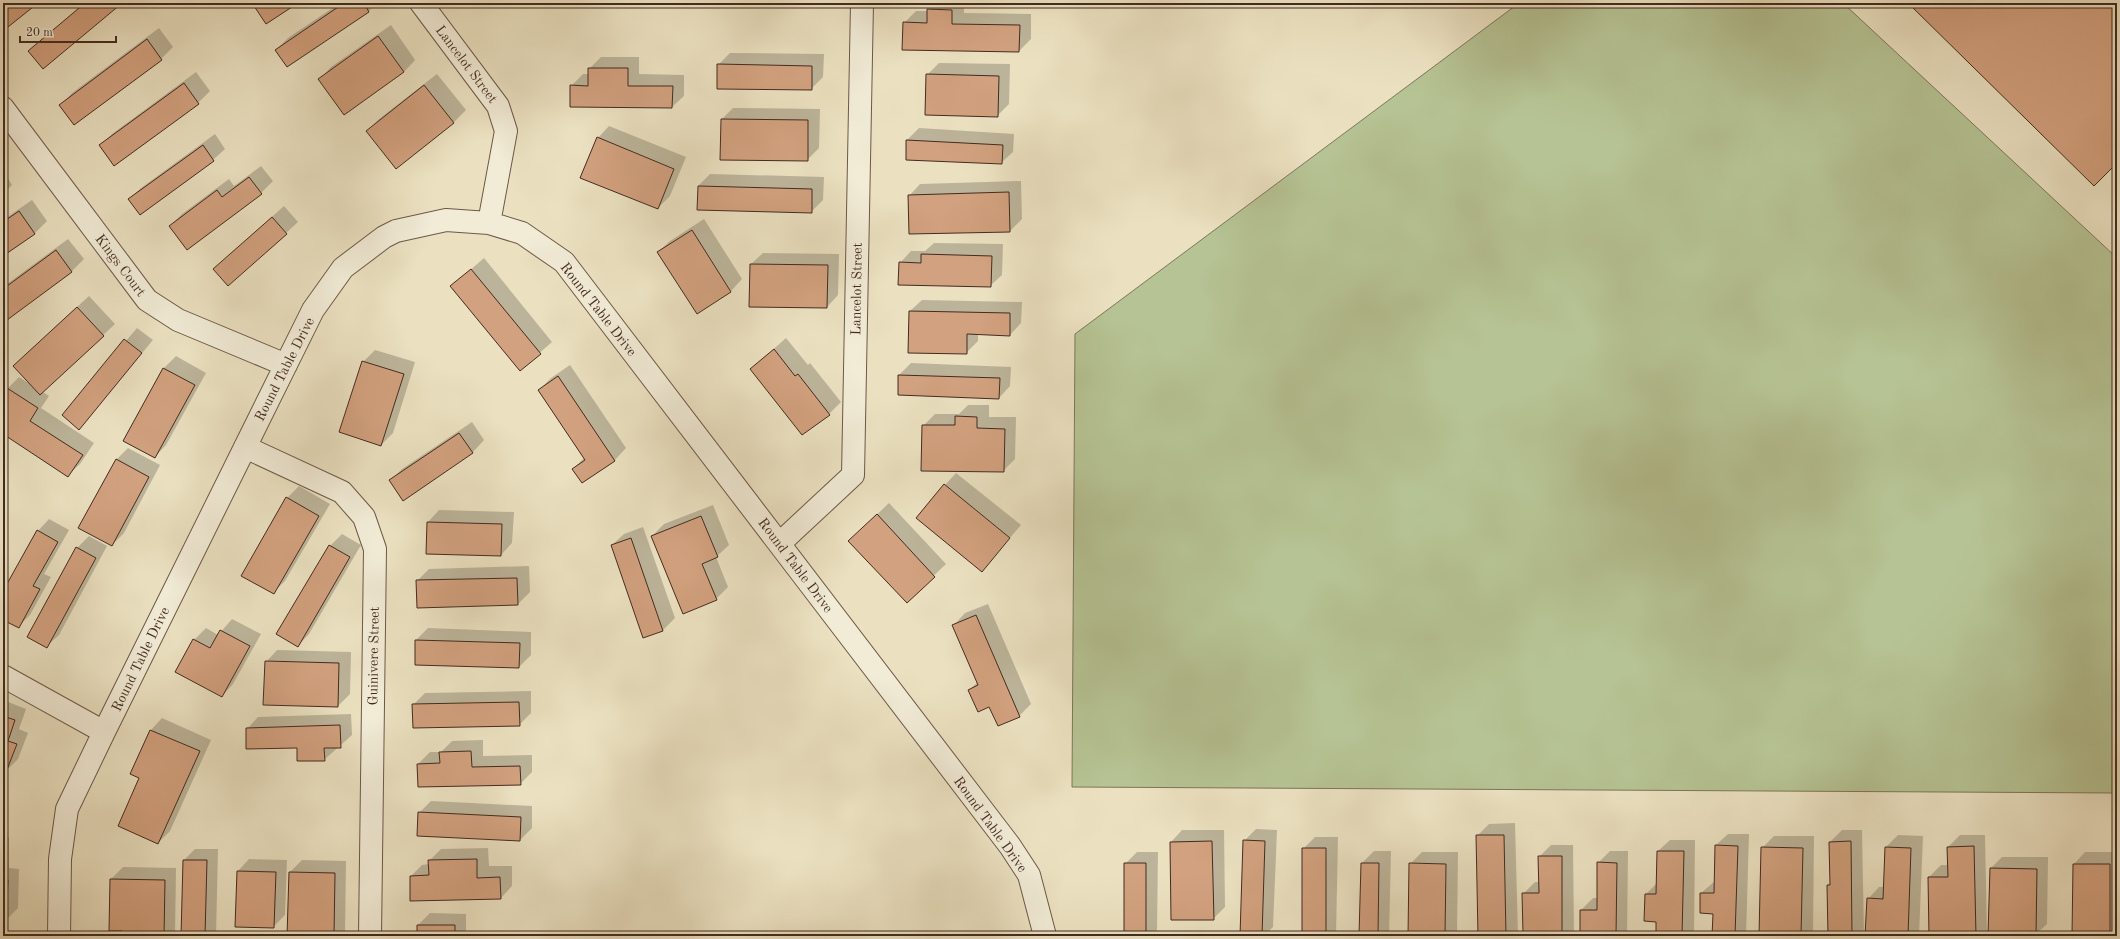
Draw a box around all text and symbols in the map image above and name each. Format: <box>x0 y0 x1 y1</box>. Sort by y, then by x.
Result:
scale bar <box>20 18 116 44</box>
street label: Lancelot Street <box>433 23 500 106</box>
text: 20 m <box>26 27 53 39</box>
street label: Kings Court <box>92 232 148 299</box>
street label: Lancelot Street <box>849 242 865 336</box>
street label: Round Table Drive <box>557 260 639 359</box>
street label: Round Table Drive <box>253 315 317 424</box>
street label: Round Table Drive <box>755 516 835 615</box>
street label: Round Table Drive <box>110 605 172 714</box>
street label: Guinivere Street <box>366 606 382 706</box>
street label: Round Table Drive <box>951 774 1029 875</box>

